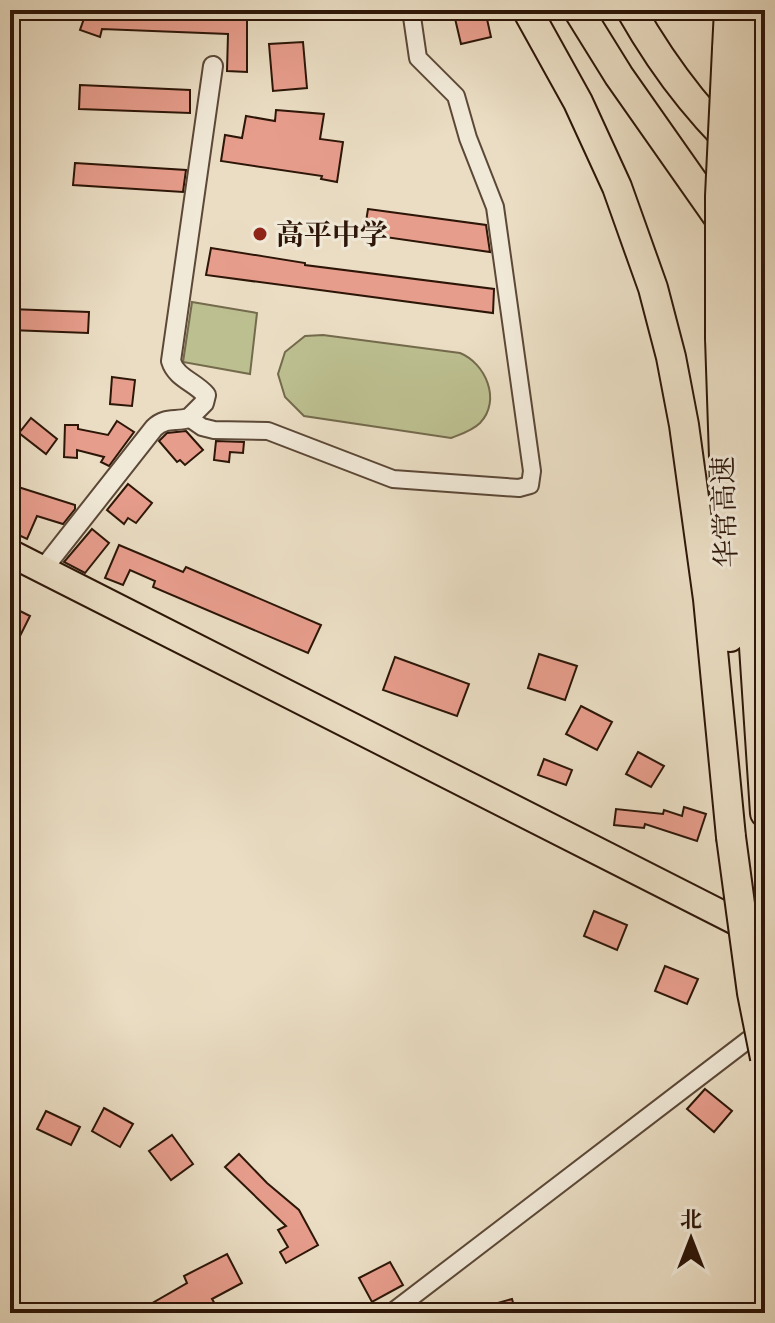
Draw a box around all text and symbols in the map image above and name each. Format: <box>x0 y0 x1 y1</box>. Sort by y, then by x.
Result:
place label: 高平中学 <box>276 217 388 256</box>
marker: 高平中学 <box>251 225 269 243</box>
street label: 华常高速 <box>705 455 748 569</box>
north arrow <box>651 1199 731 1279</box>
text: 北 <box>680 1206 702 1237</box>

